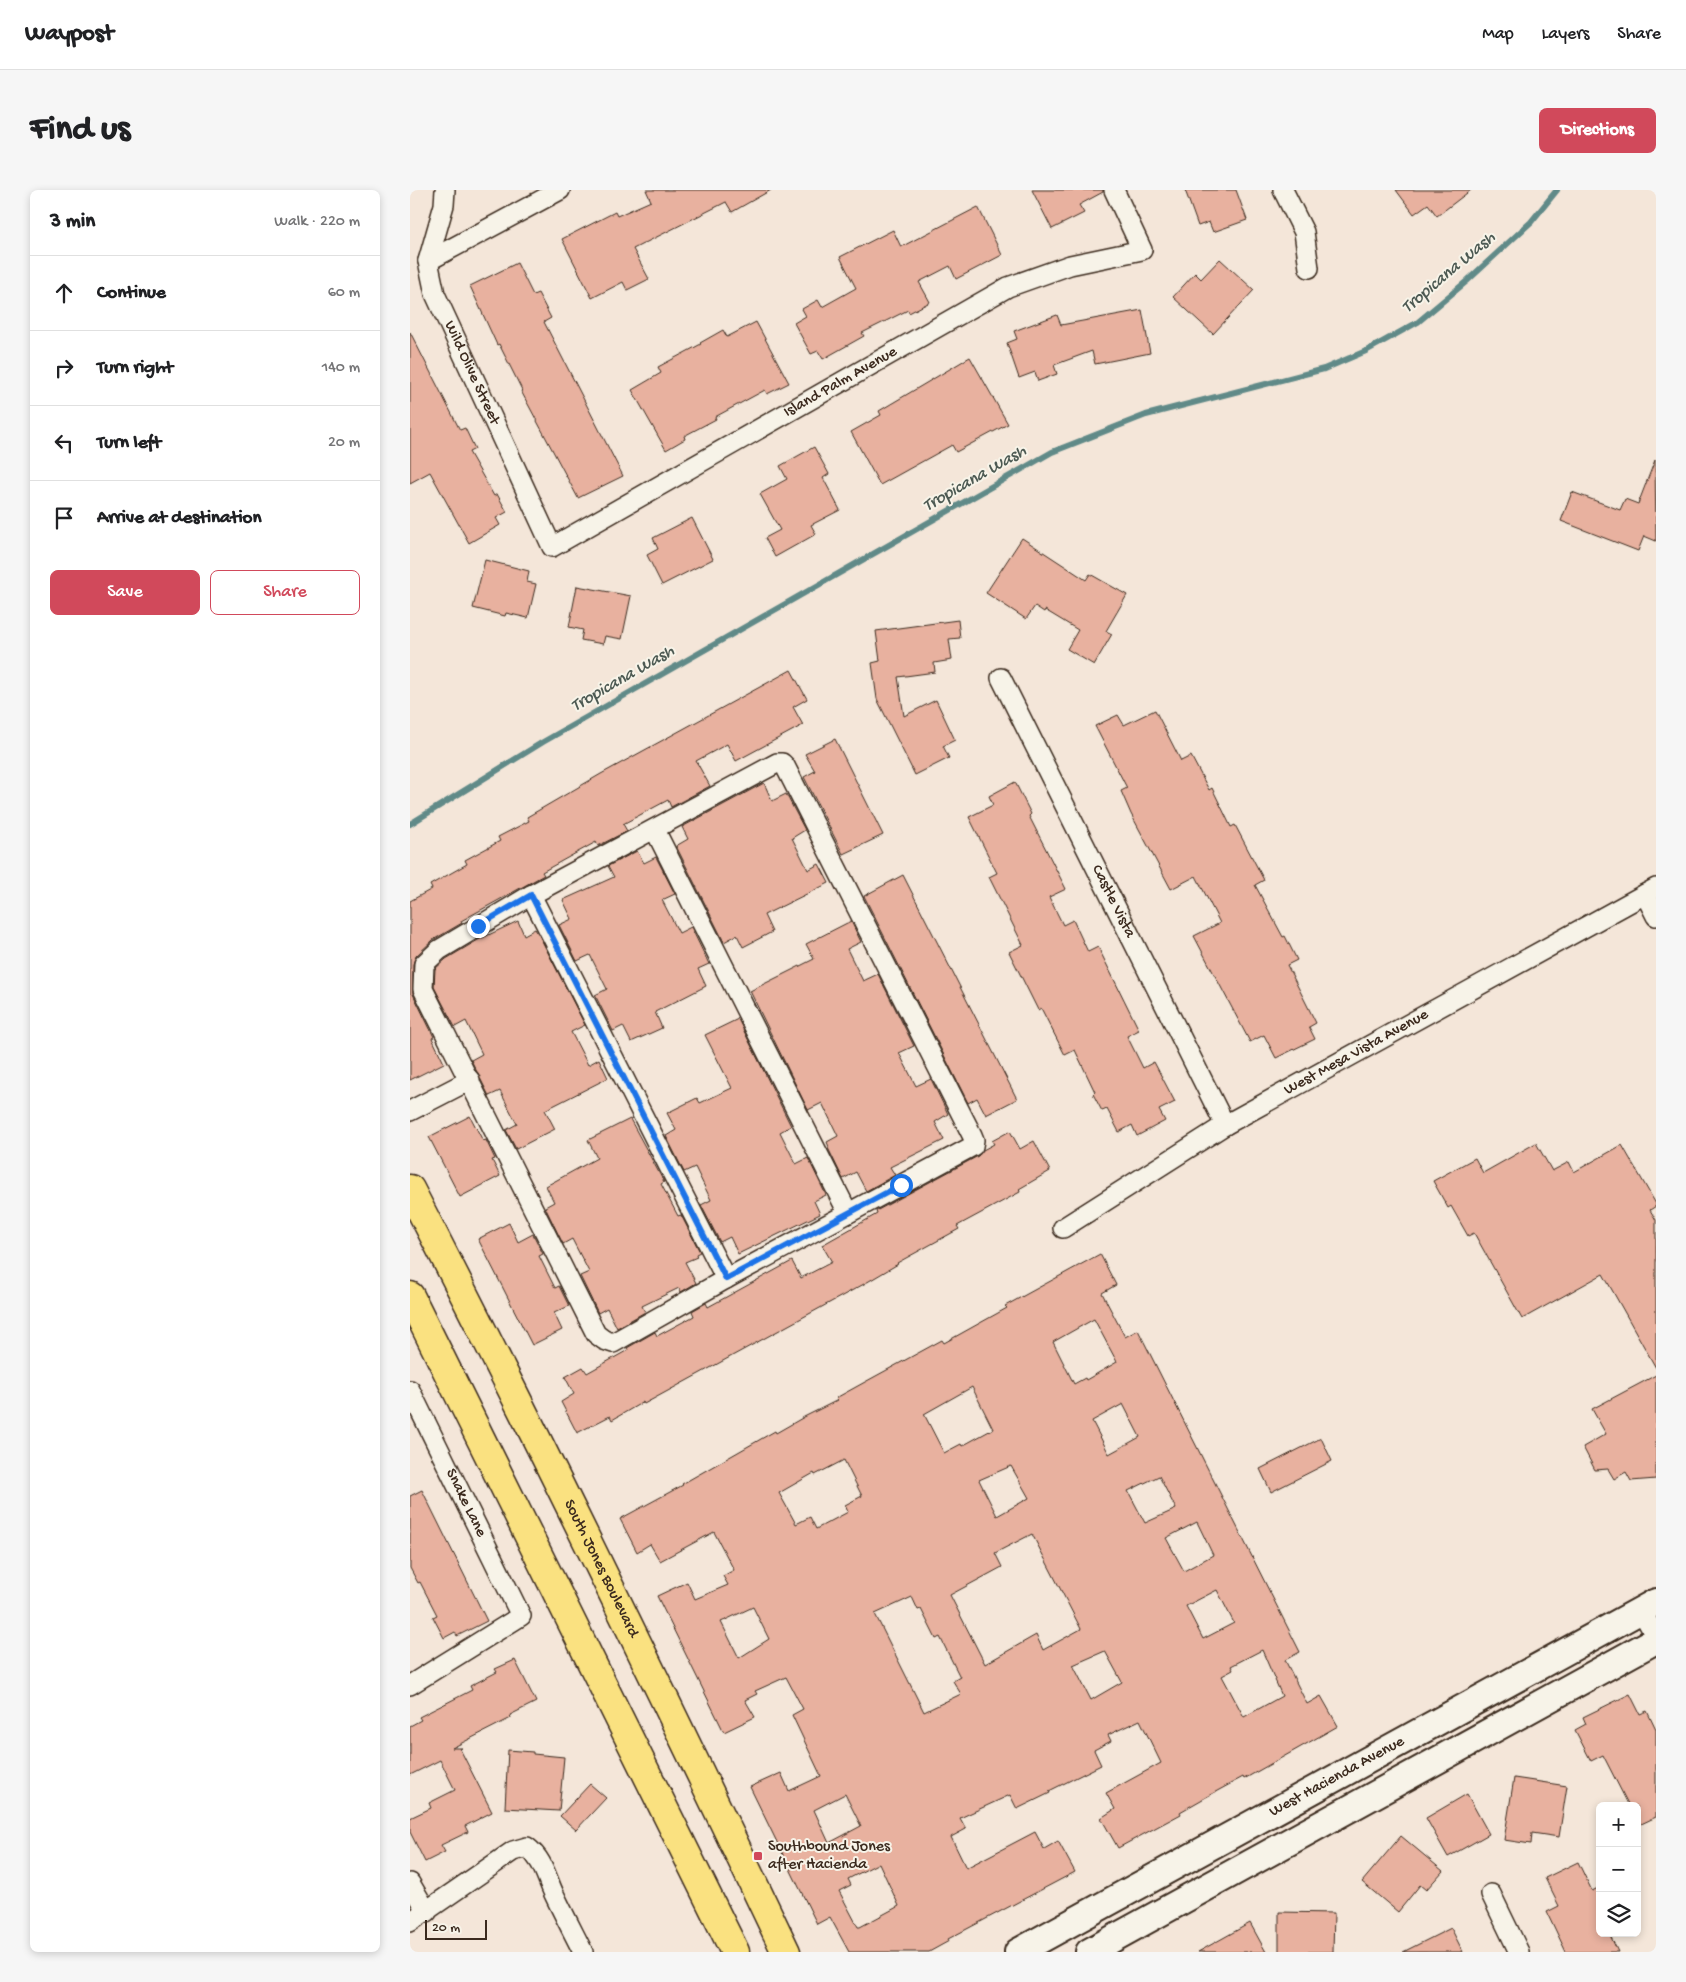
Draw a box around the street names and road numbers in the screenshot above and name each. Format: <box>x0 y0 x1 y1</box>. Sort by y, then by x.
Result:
street label: Wild Olive Street <box>439 318 504 429</box>
street label: Island Palm Avenue <box>781 342 901 422</box>
street label: Castle Vista <box>1087 862 1140 942</box>
street label: West Mesa Vista Avenue <box>1281 1005 1433 1100</box>
street label: Snake Lane <box>441 1466 491 1541</box>
street label: South Jones Boulevard <box>559 1497 643 1642</box>
street label: West Hacienda Avenue <box>1266 1732 1409 1822</box>

